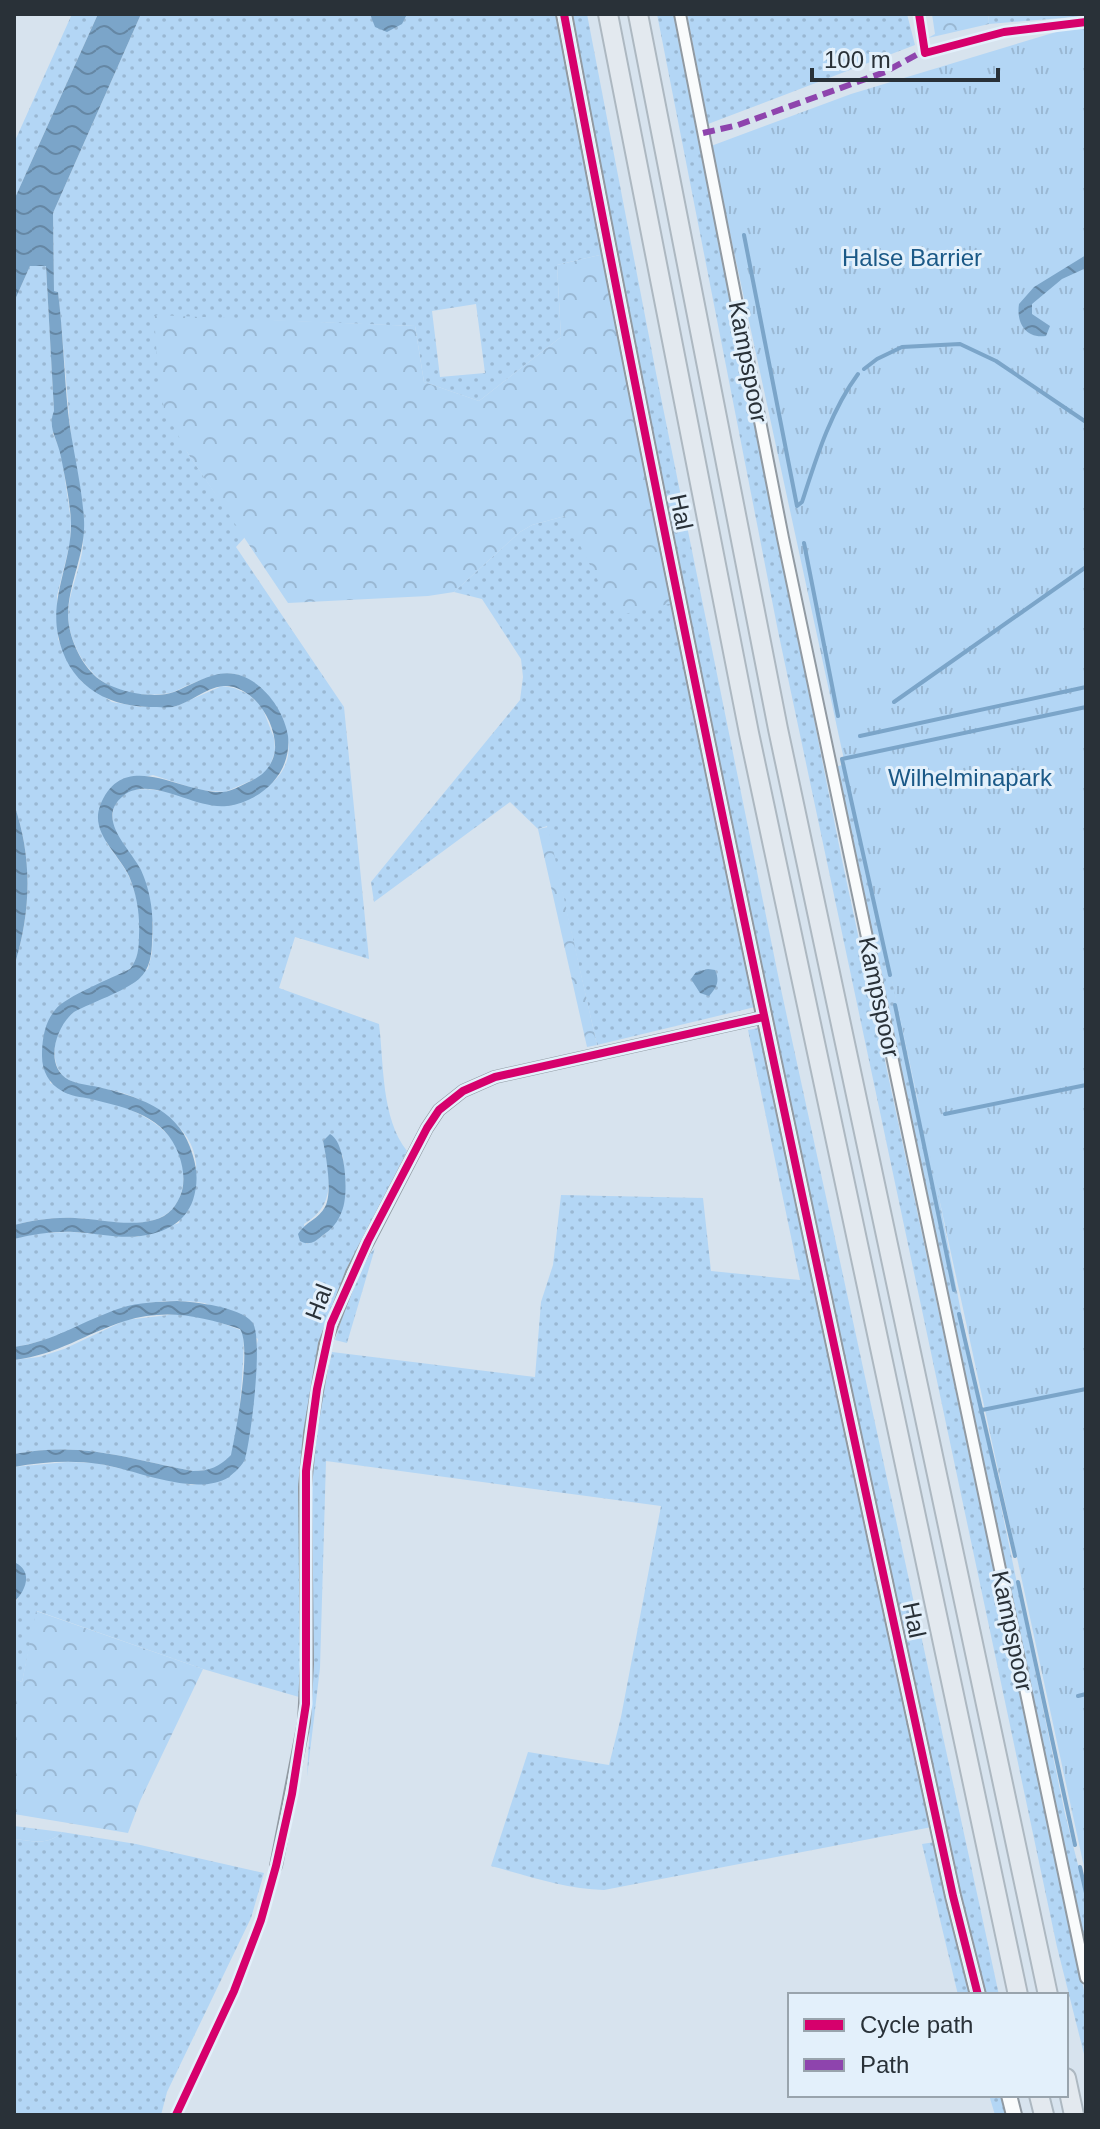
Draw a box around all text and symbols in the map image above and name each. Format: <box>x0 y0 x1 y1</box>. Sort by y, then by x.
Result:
scale bar <box>812 32 998 82</box>
text: 100 m <box>824 46 891 73</box>
park label: Halse Barrier <box>842 244 982 271</box>
street label: Kampspoor <box>724 299 773 425</box>
street label: Hal <box>665 491 698 532</box>
park label: Wilhelminapark <box>888 764 1053 791</box>
street label: Kampspoor <box>854 934 905 1060</box>
street label: Hal <box>299 1280 338 1323</box>
street label: Kampspoor <box>987 1568 1038 1694</box>
street label: Hal <box>898 1599 931 1640</box>
legend <box>788 1993 1068 2097</box>
text: Cycle path <box>860 2011 973 2038</box>
text: Path <box>860 2051 909 2078</box>

